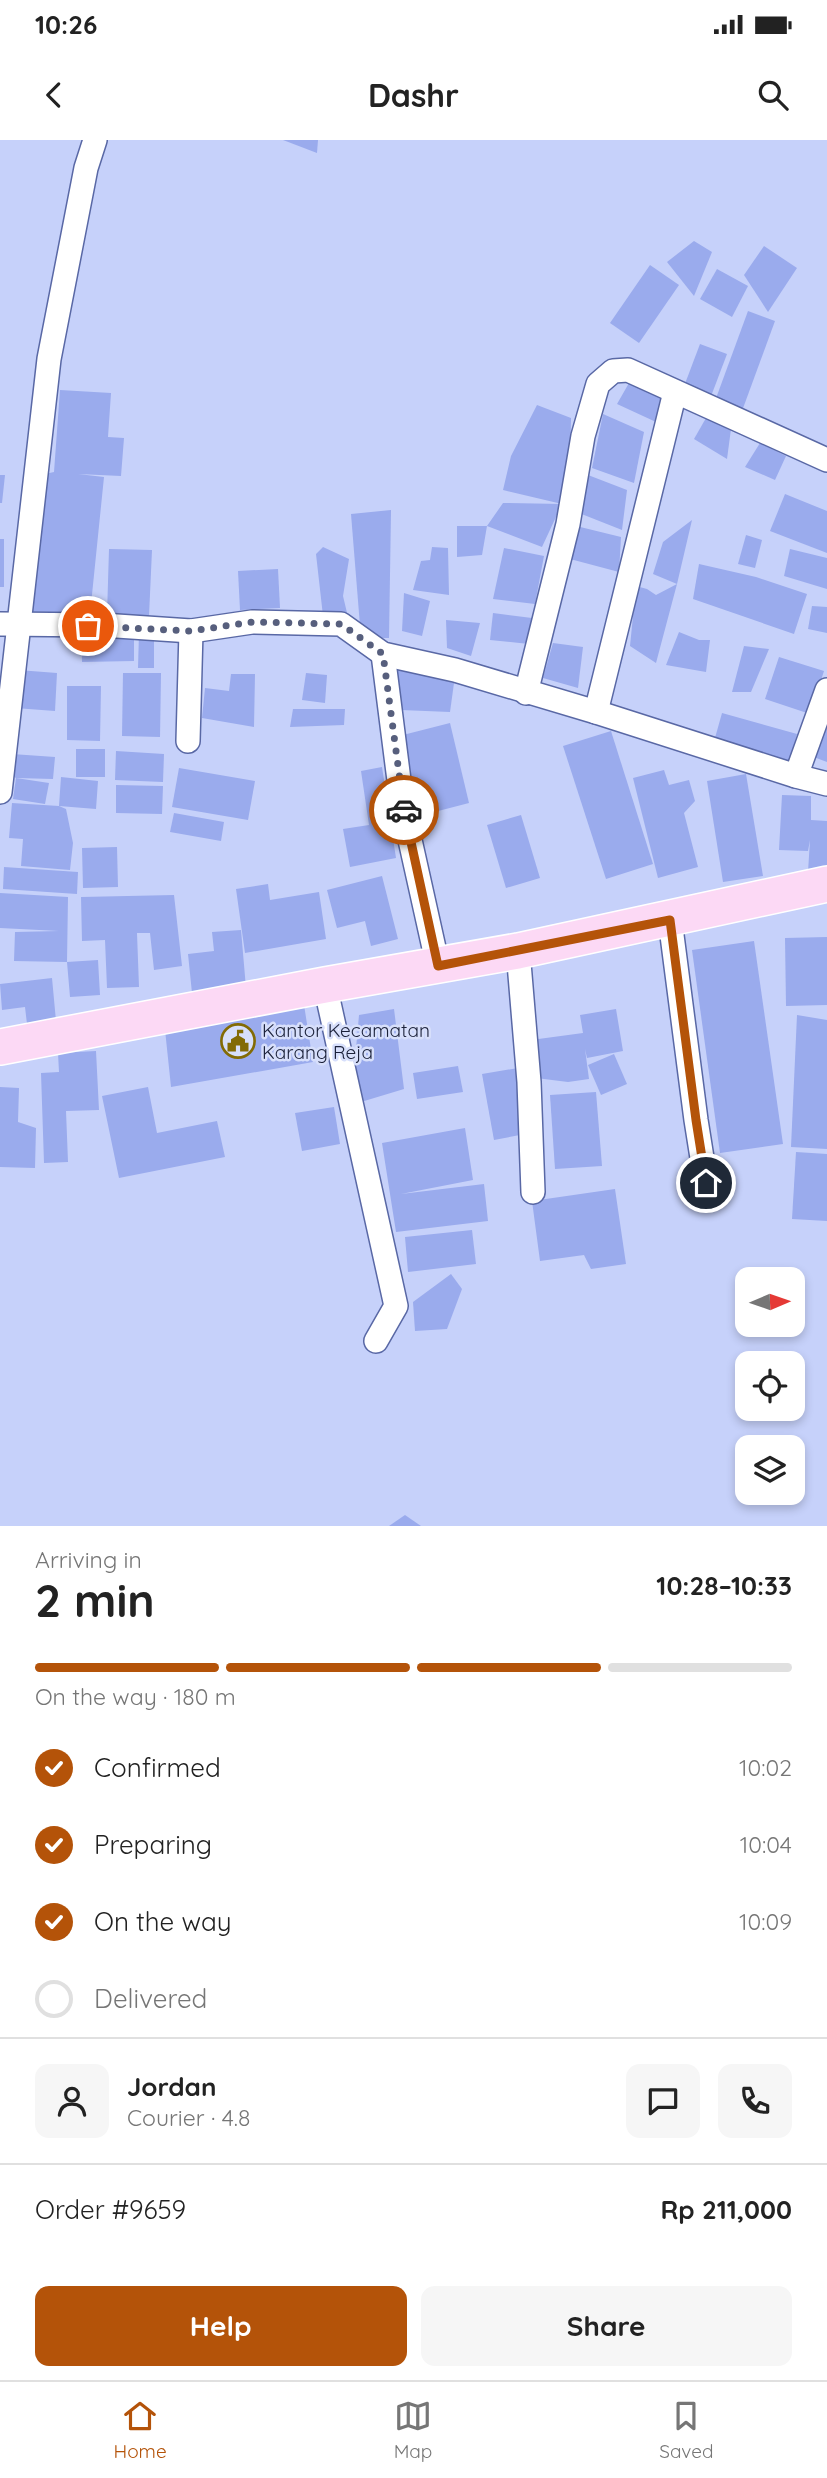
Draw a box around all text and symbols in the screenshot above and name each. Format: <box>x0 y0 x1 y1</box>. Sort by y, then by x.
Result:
text: 10:26 <box>35 8 97 41</box>
text: Dashr <box>368 75 459 115</box>
icon: back <box>35 76 73 114</box>
icon: search <box>754 76 792 114</box>
pin <box>58 596 118 656</box>
icon: bag <box>69 607 107 645</box>
courier <box>369 775 439 845</box>
icon: car <box>385 791 423 829</box>
place label: Kantor Kecamatan Karang Reja <box>262 1018 430 1064</box>
public building icon: Kantor Kecamatan Karang Reja <box>219 1022 257 1060</box>
pin <box>676 1153 736 1213</box>
icon: home <box>687 1164 725 1202</box>
north arrow <box>735 1267 805 1337</box>
map controls <box>735 1267 805 1505</box>
button: locate <box>735 1351 805 1421</box>
button: layers <box>735 1435 805 1505</box>
text: Arriving in <box>35 1545 142 1574</box>
text: 10:28–10:33 <box>656 1569 792 1602</box>
text: 2 min <box>35 1571 155 1629</box>
text: On the way · 180 m <box>35 1682 236 1711</box>
icon: check <box>35 1749 73 1787</box>
text: Confirmed <box>94 1751 221 1784</box>
text: 10:02 <box>739 1753 792 1782</box>
icon: check <box>35 1826 73 1864</box>
text: Preparing <box>94 1828 212 1861</box>
text: 10:04 <box>740 1830 792 1859</box>
icon: check <box>35 1903 73 1941</box>
text: On the way <box>94 1905 232 1938</box>
text: 10:09 <box>739 1907 792 1936</box>
text: Delivered <box>94 1982 207 2015</box>
button: person <box>35 2064 109 2138</box>
button: chat <box>626 2064 700 2138</box>
button: phone <box>718 2064 792 2138</box>
text: Jordan <box>127 2070 216 2103</box>
text: Courier · 4.8 <box>127 2103 250 2132</box>
text: Order #9659 <box>35 2193 186 2226</box>
text: Rp 211,000 <box>660 2193 792 2226</box>
button: Help <box>35 2286 407 2366</box>
button: Share <box>421 2286 792 2366</box>
tab: Home <box>113 2397 167 2463</box>
tab: Map <box>394 2397 432 2463</box>
tab: Saved <box>659 2397 714 2463</box>

